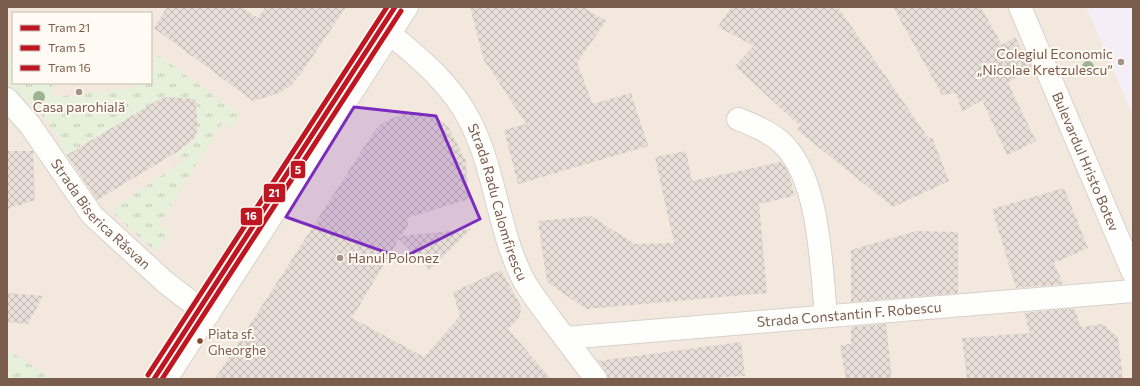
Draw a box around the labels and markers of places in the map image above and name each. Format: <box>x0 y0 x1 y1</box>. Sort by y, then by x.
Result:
place label: Colegiul Economic „Nicolae Kretzulescu” <box>977 45 1113 78</box>
marker: Colegiul Economic „Nicolae Kretzulescu” <box>1116 57 1126 67</box>
marker: Casa parohială <box>74 87 84 97</box>
place label: Casa parohială <box>33 98 125 115</box>
place label: Hanul Polonez <box>348 249 439 266</box>
marker: Hanul Polonez <box>335 253 345 263</box>
place label: Piata sf. Gheorghe <box>208 326 266 358</box>
marker: Piata sf. Gheorghe <box>195 336 205 346</box>

